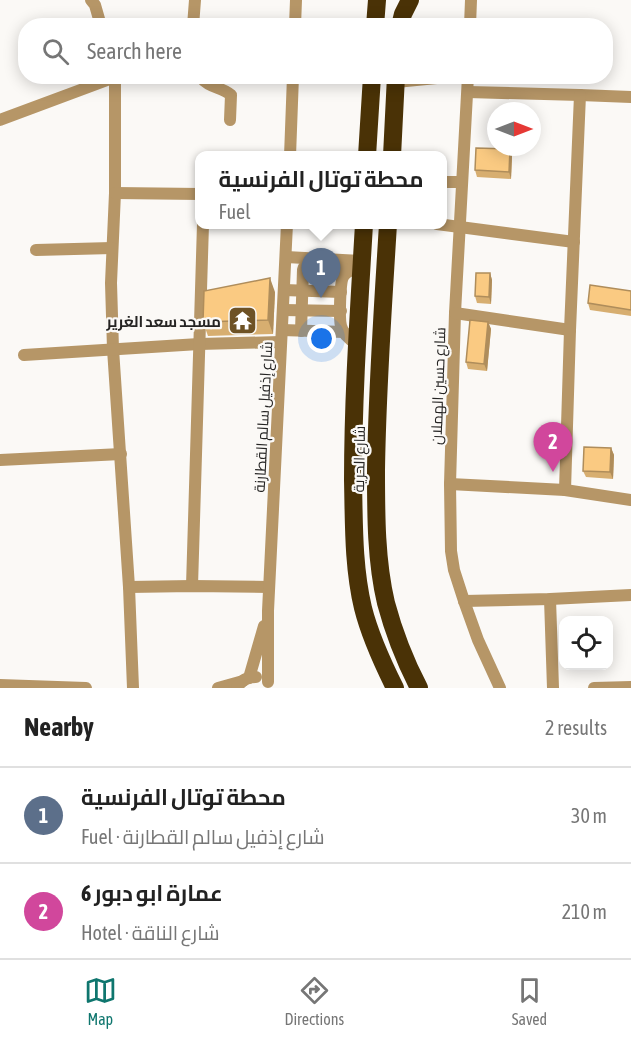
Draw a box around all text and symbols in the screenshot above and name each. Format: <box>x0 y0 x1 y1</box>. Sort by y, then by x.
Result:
search box <box>18 18 613 84</box>
icon: search <box>39 35 72 68</box>
text: Search here <box>87 38 182 64</box>
north arrow <box>487 102 541 156</box>
popup <box>195 151 447 229</box>
text: محطة توتال الفرنسية <box>219 166 423 192</box>
text: Fuel <box>219 200 250 223</box>
pin: 1 <box>302 248 340 298</box>
temple icon: مسجد سعد الغرير <box>226 305 258 337</box>
place label: مسجد سعد الغرير <box>106 313 221 331</box>
your location <box>307 324 336 353</box>
street label: شارع حسين الهملان <box>427 327 452 445</box>
street label: شارع إذفيل سالم القطارنة <box>251 341 278 493</box>
pin: 2 <box>534 422 572 472</box>
street label: شارع الحرية <box>350 426 371 493</box>
map controls <box>559 616 613 670</box>
button: locate <box>559 616 613 670</box>
text: Nearby <box>24 712 94 742</box>
text: 2 results <box>545 716 607 739</box>
text: محطة توتال الفرنسية <box>81 784 286 810</box>
text: 1 <box>39 804 48 827</box>
text: 30 m <box>571 804 607 827</box>
text: Fuel · شارع إذفيل سالم القطارنة <box>81 825 325 848</box>
text: عمارة ابو دبور 6 <box>81 880 223 906</box>
text: 2 <box>39 900 48 923</box>
text: 210 m <box>562 900 607 923</box>
text: Hotel · شارع الناقة <box>81 921 220 944</box>
tab: Map <box>84 974 117 1028</box>
tab: Directions <box>284 974 344 1028</box>
tab: Saved <box>512 974 547 1028</box>

